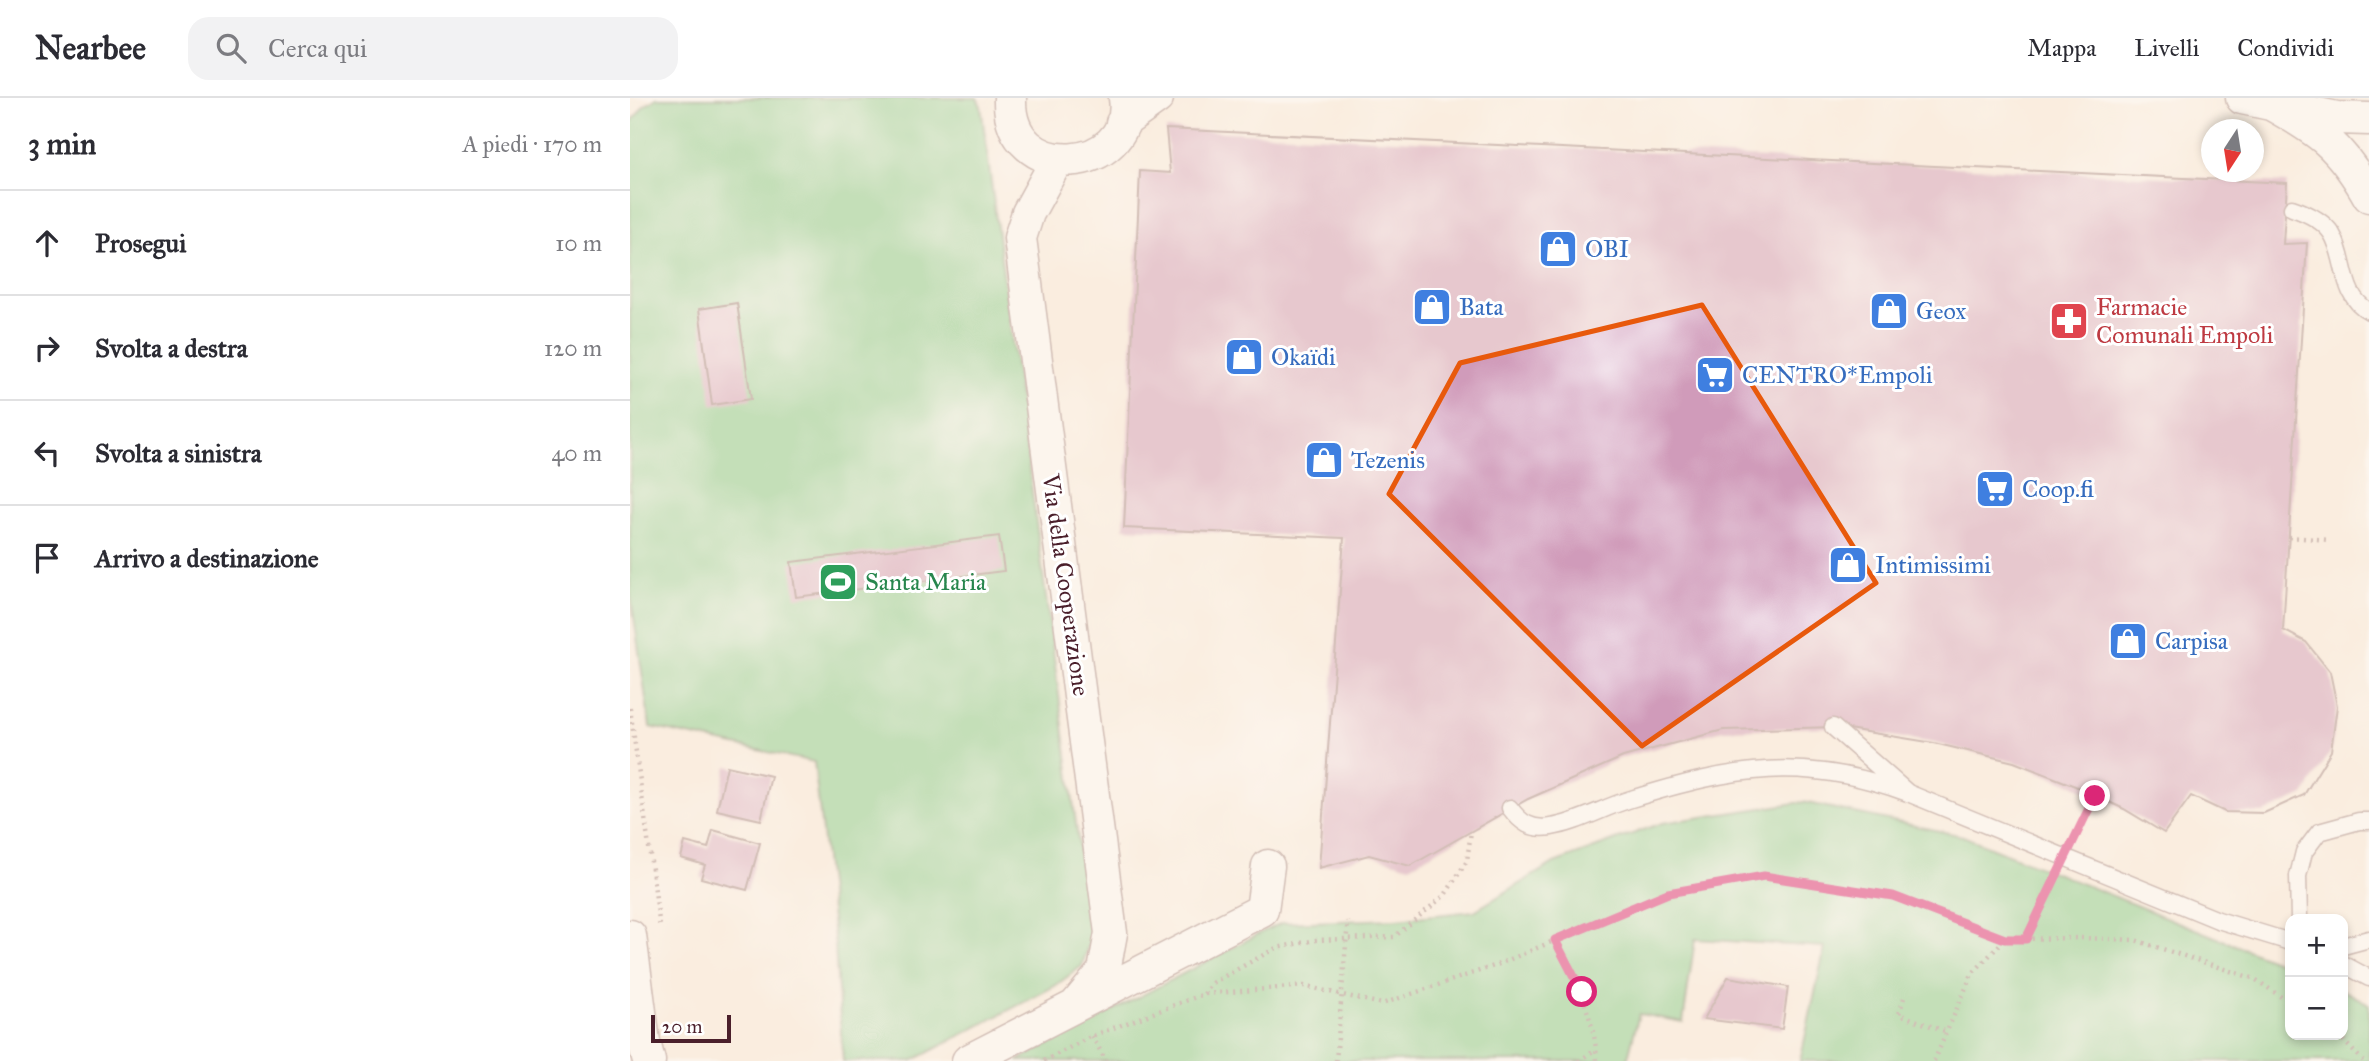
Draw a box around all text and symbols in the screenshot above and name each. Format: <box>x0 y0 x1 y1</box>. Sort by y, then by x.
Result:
search box <box>188 17 678 80</box>
text: Nearbee <box>35 28 146 68</box>
icon: search <box>212 29 250 67</box>
text: Cerca qui <box>268 32 367 64</box>
text: Mappa <box>2027 33 2096 63</box>
text: Livelli <box>2134 33 2199 63</box>
text: Condividi <box>2237 33 2334 63</box>
north arrow <box>2201 119 2264 182</box>
text: 3 min <box>28 126 96 162</box>
text: A piedi · 170 m <box>462 130 602 158</box>
icon: ahead <box>28 224 66 262</box>
text: Prosegui <box>95 227 186 259</box>
shop icon: OBI <box>1537 228 1579 270</box>
text: 10 m <box>555 229 602 257</box>
place label: OBI <box>1585 234 1629 264</box>
shop icon: Bata <box>1411 286 1453 328</box>
shop icon: Geox <box>1868 290 1910 332</box>
place label: Bata <box>1459 292 1505 322</box>
place label: Farmacie Comunali Empoli <box>2096 292 2274 350</box>
place label: Geox <box>1916 296 1967 326</box>
pharmacy icon: Farmacie Comunali Empoli <box>2048 300 2090 342</box>
icon: right <box>28 329 66 367</box>
text: Svolta a destra <box>95 332 248 364</box>
text: 120 m <box>544 334 602 362</box>
shop icon: Okaïdi <box>1223 336 1265 378</box>
place label: Okaïdi <box>1271 342 1336 372</box>
supermarket icon: CENTRO*Empoli <box>1694 354 1736 396</box>
place label: CENTRO*Empoli <box>1742 360 1933 390</box>
icon: left <box>28 434 66 472</box>
text: Svolta a sinistra <box>95 437 262 469</box>
text: 40 m <box>552 439 602 467</box>
shop icon: Tezenis <box>1303 439 1345 481</box>
place label: Tezenis <box>1351 445 1425 475</box>
supermarket icon: Coop.fi <box>1974 468 2016 510</box>
street label: Via della Cooperazione <box>1035 471 1096 698</box>
place label: Coop.fi <box>2022 474 2094 504</box>
icon: arrive <box>28 539 66 577</box>
text: Arrivo a destinazione <box>95 542 319 574</box>
shop icon: Intimissimi <box>1827 544 1869 586</box>
place label: Intimissimi <box>1875 550 1991 580</box>
sports icon: Santa Maria <box>817 561 859 603</box>
place label: Santa Maria <box>865 567 987 597</box>
shop icon: Carpisa <box>2107 620 2149 662</box>
place label: Carpisa <box>2155 626 2229 656</box>
route end <box>2079 780 2110 811</box>
map controls <box>2285 914 2348 1040</box>
button: + <box>2285 914 2348 977</box>
route start <box>1566 976 1597 1007</box>
button: − <box>2285 977 2348 1040</box>
scale bar <box>651 1012 732 1044</box>
text: 20 m <box>662 1015 703 1038</box>

